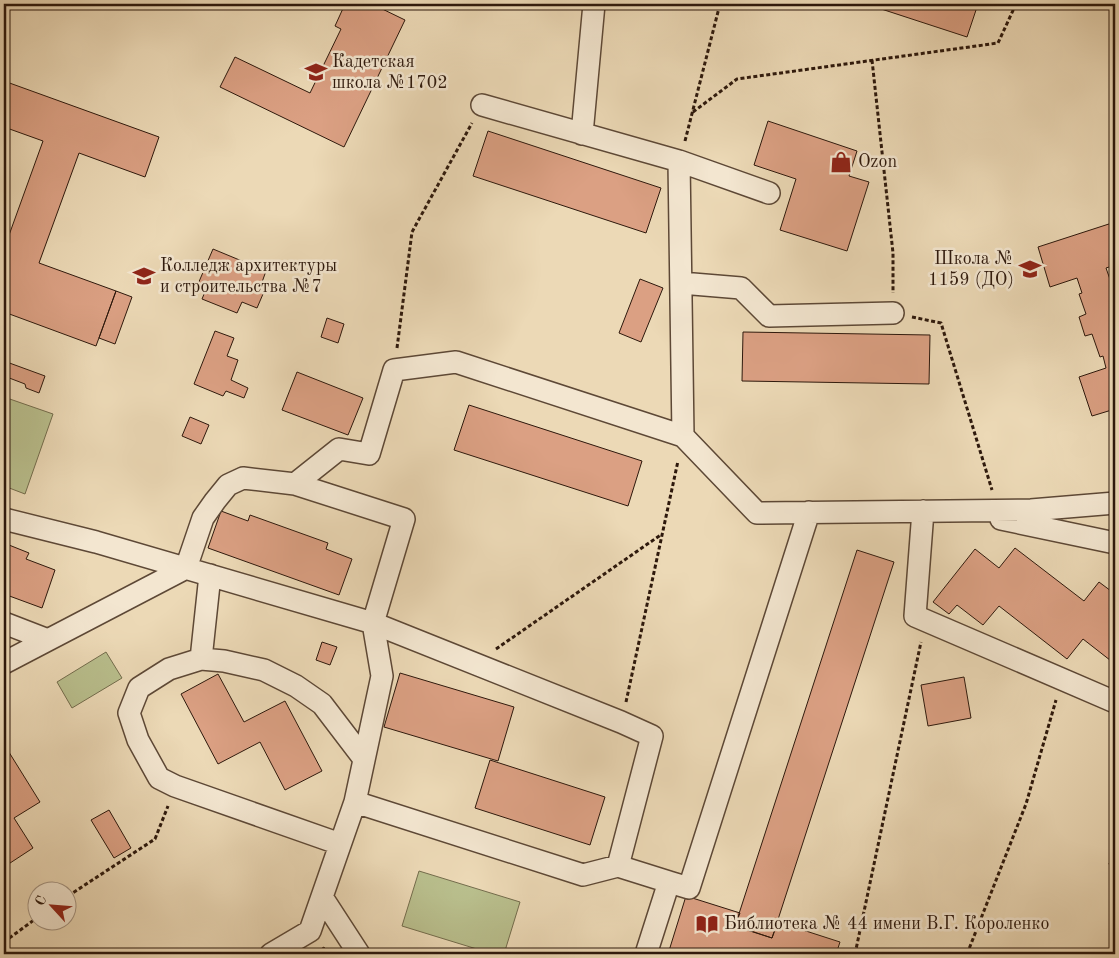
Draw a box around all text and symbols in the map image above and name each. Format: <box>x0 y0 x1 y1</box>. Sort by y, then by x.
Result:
place label: Кадетская школа №1702 <box>332 53 448 92</box>
school or university icon: Кадетская школа №1702 <box>303 59 329 85</box>
shop icon: Ozon <box>828 149 854 175</box>
place label: Ozon <box>858 153 897 171</box>
place label: Школа № 1159 (ДО) <box>928 250 1014 289</box>
school or university icon: Школа № 1159 (ДО) <box>1017 256 1043 282</box>
place label: Колледж архитектуры и строительства №7 <box>160 257 337 296</box>
school or university icon: Колледж архитектуры и строительства №7 <box>131 263 157 289</box>
north arrow <box>28 880 78 930</box>
text: С <box>33 894 50 908</box>
library icon: Библиотека № 44 имени В.Г. Короленко <box>694 911 720 937</box>
place label: Библиотека № 44 имени В.Г. Короленко <box>724 915 1049 933</box>

